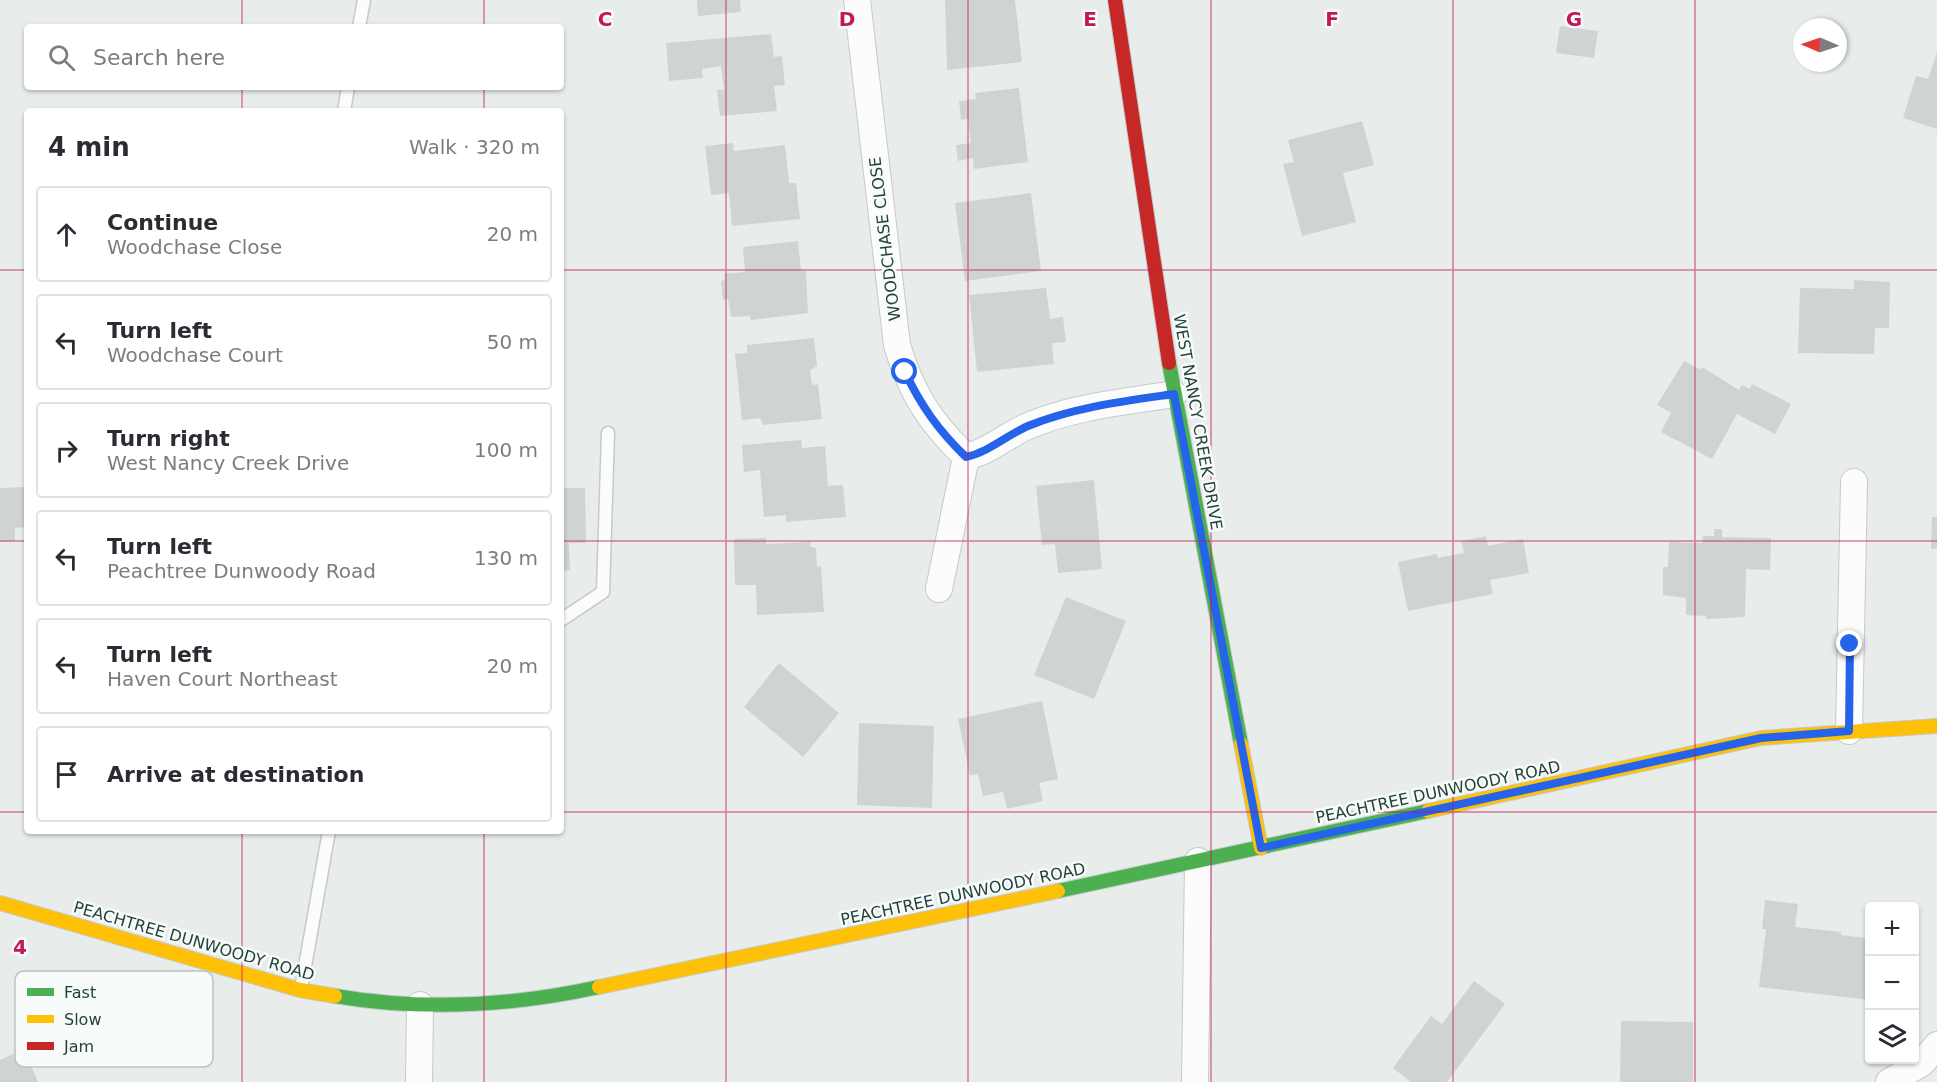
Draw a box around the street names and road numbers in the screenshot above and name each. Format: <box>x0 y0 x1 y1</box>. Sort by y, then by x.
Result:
street label: WOODCHASE CLOSE <box>866 156 904 322</box>
street label: WEST NANCY CREEK DRIVE <box>1170 313 1226 531</box>
street label: PEACHTREE DUNWOODY ROAD <box>1314 757 1562 827</box>
street label: PEACHTREE DUNWOODY ROAD <box>839 859 1087 929</box>
street label: PEACHTREE DUNWOODY ROAD <box>71 897 317 985</box>

